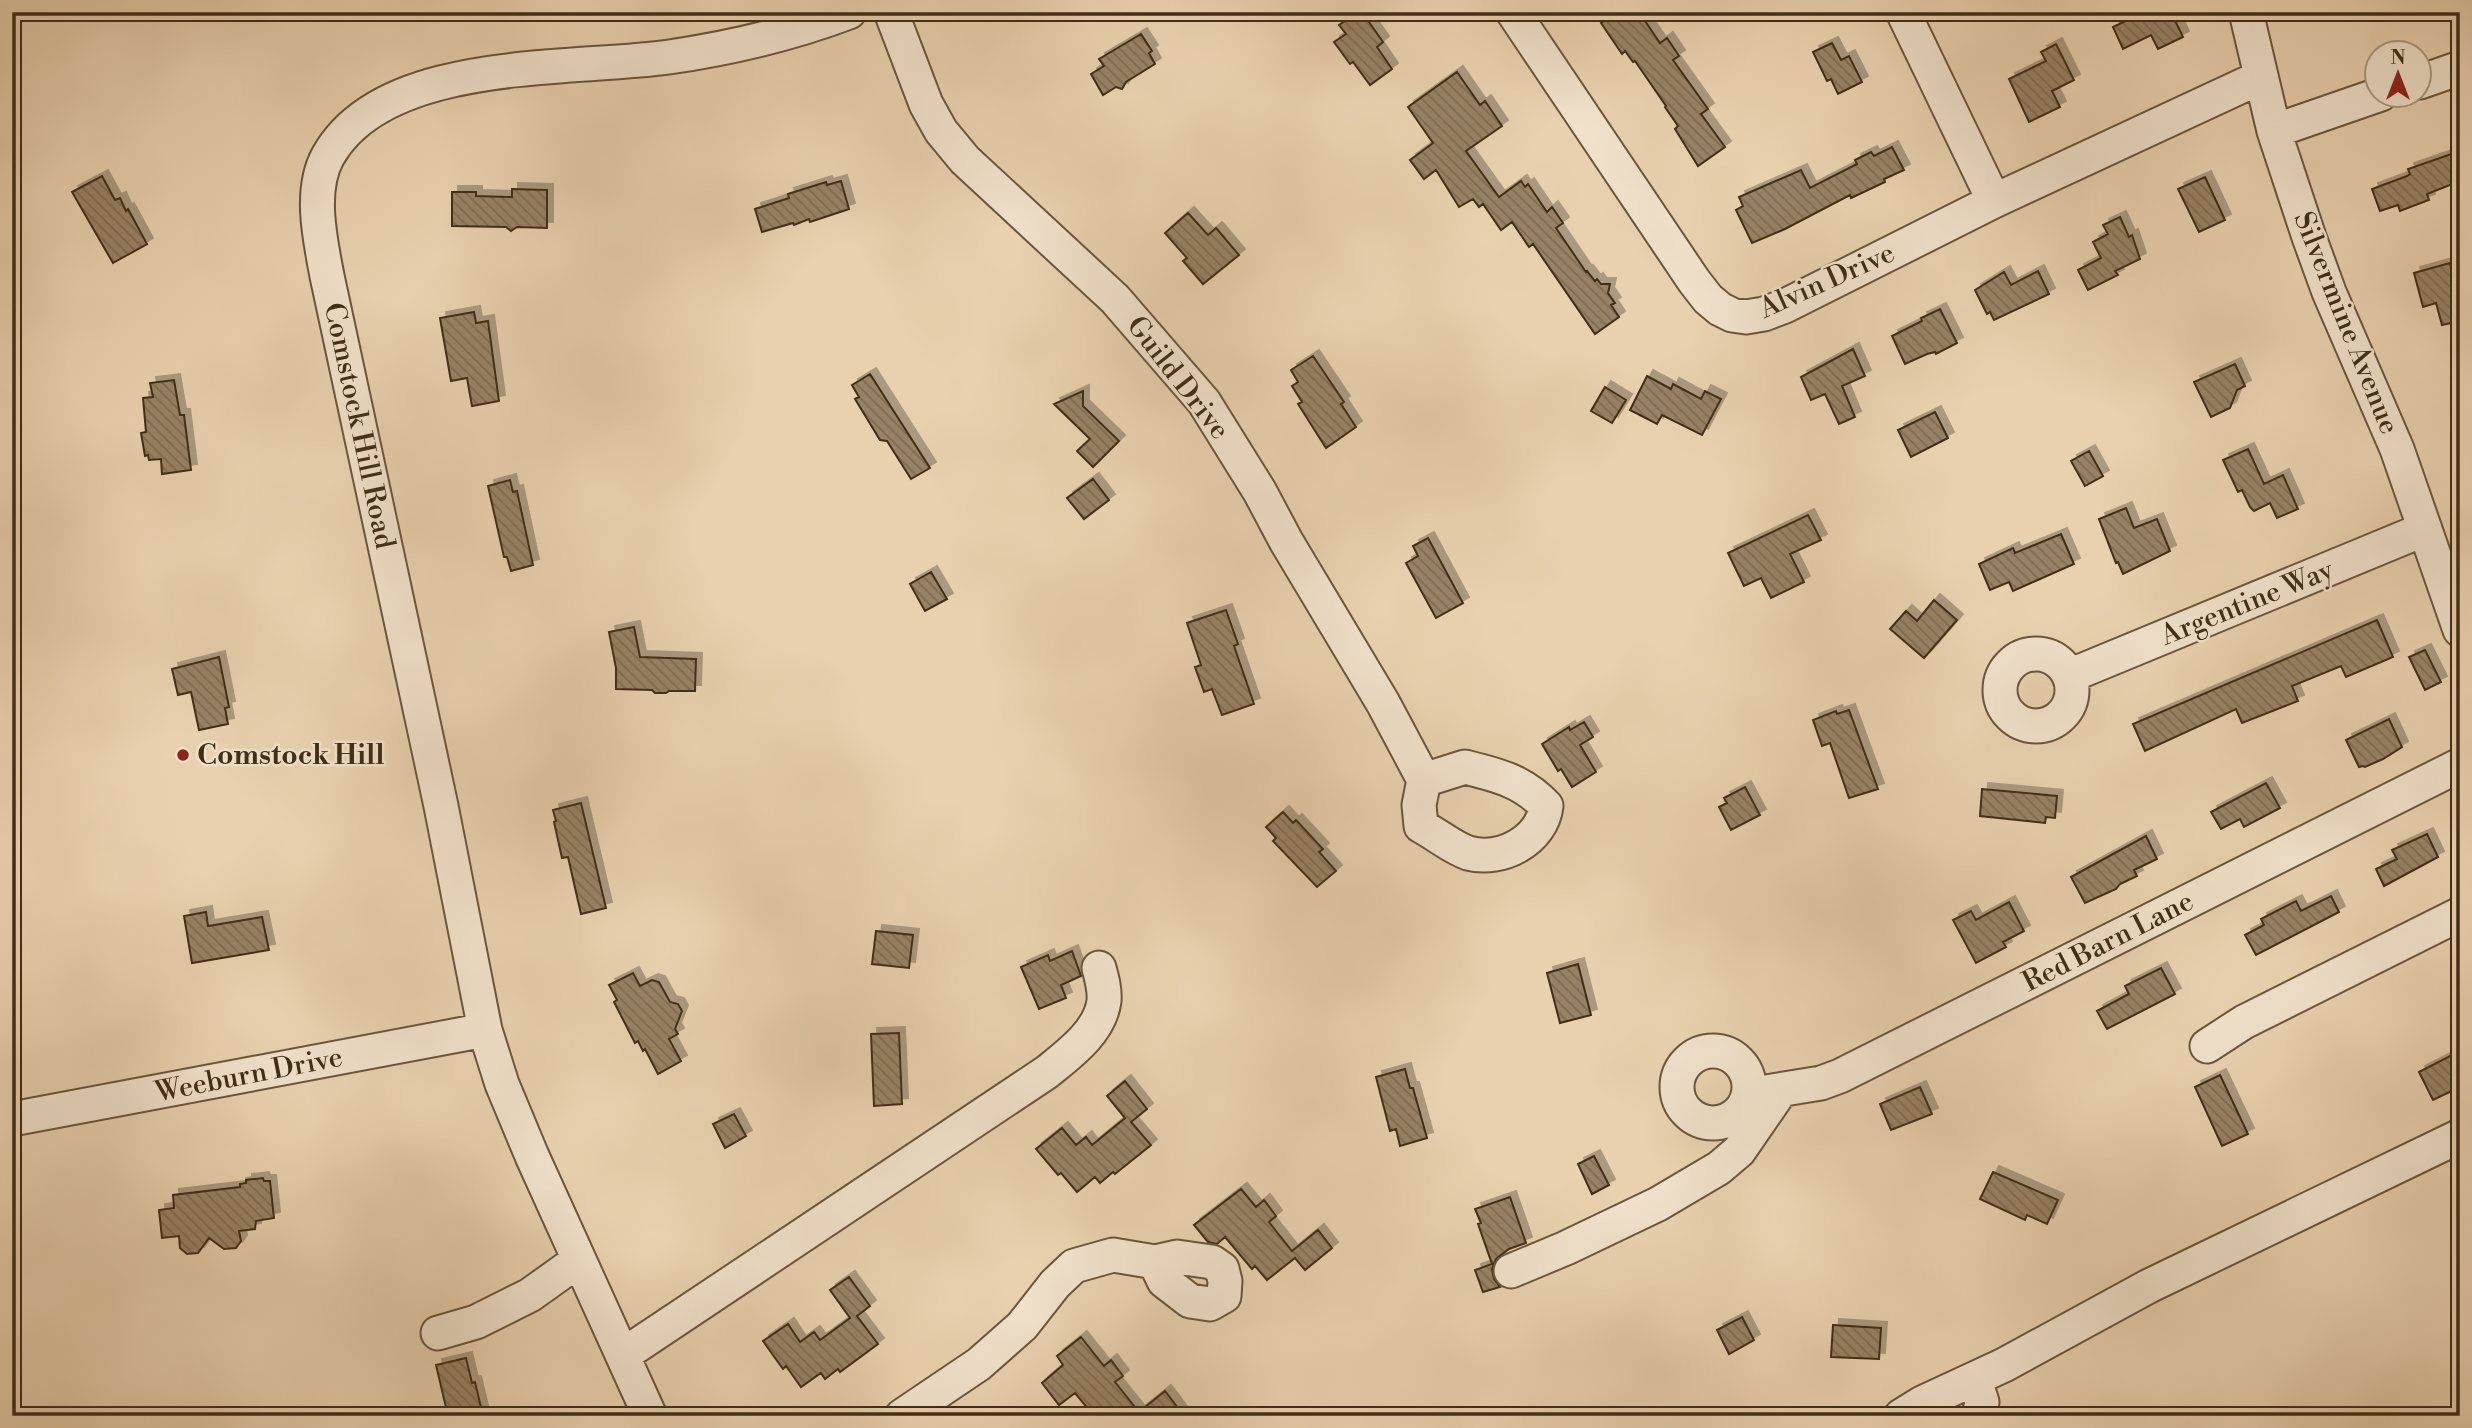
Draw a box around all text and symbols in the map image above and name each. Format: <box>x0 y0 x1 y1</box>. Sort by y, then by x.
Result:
north arrow <box>2364 38 2434 108</box>
text: N <box>2390 46 2406 70</box>
street label: Silvermine Avenue <box>2285 207 2407 439</box>
street label: Alvin Drive <box>1753 236 1900 327</box>
street label: Comstock Hill Road <box>316 300 402 552</box>
street label: Guild Drive <box>1119 309 1237 447</box>
street label: Argentine Way <box>2155 552 2339 654</box>
place label: Comstock Hill <box>197 738 384 773</box>
marker: Comstock Hill <box>175 747 191 763</box>
street label: Red Barn Lane <box>2017 884 2199 1000</box>
street label: Weeburn Drive <box>151 1040 346 1111</box>

